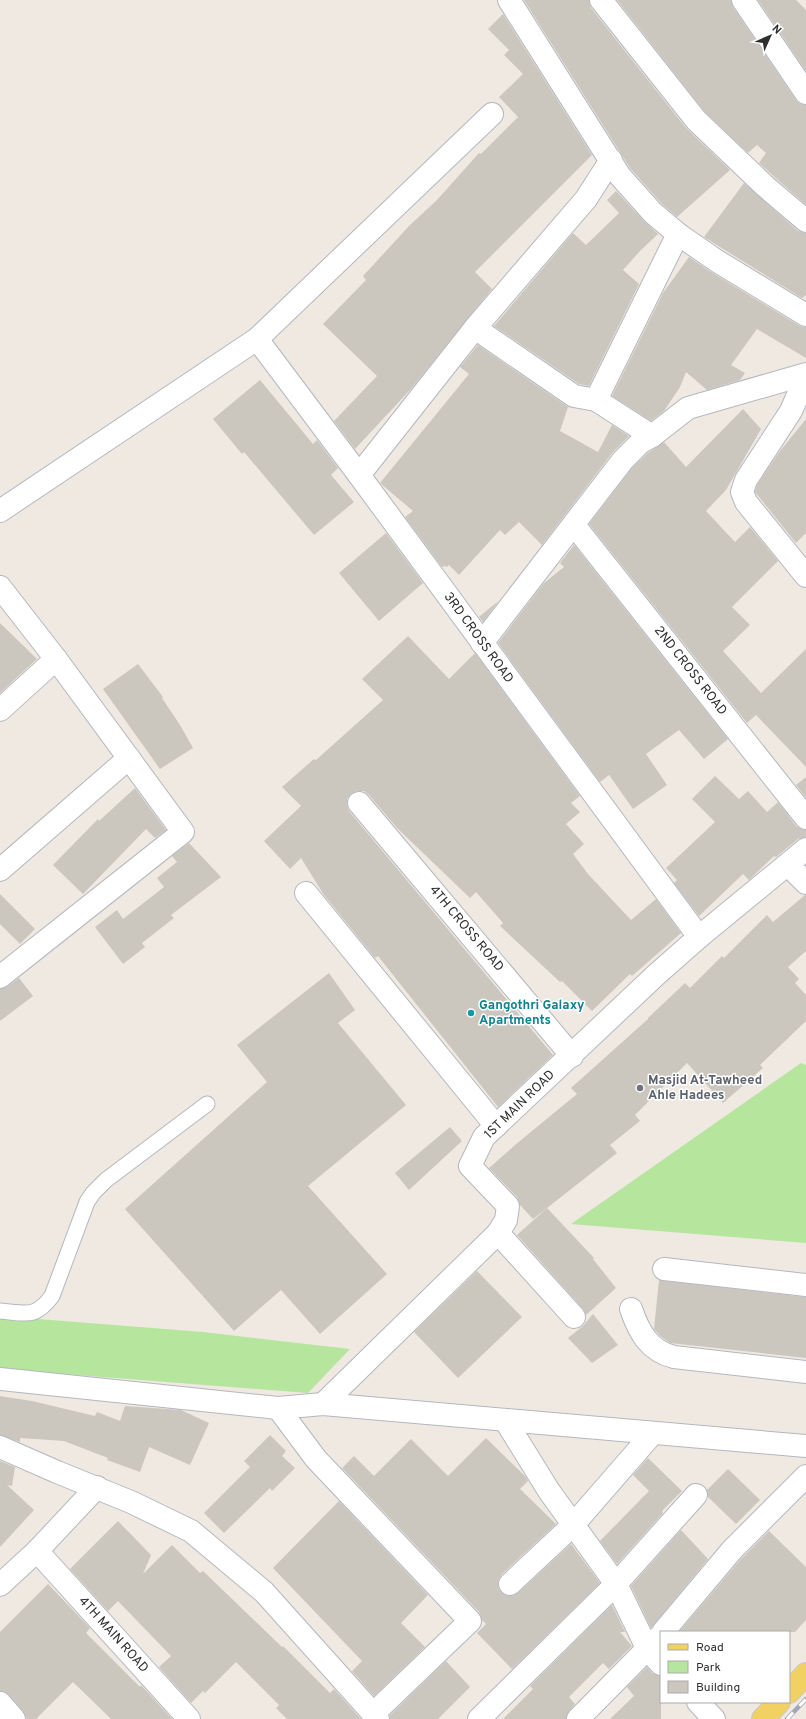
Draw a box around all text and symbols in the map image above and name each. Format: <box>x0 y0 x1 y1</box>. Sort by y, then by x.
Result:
north arrow <box>750 16 790 56</box>
text: N <box>769 22 784 37</box>
street label: 3RD CROSS ROAD <box>440 589 516 687</box>
street label: 2ND CROSS ROAD <box>650 623 730 719</box>
street label: 4TH CROSS ROAD <box>425 883 507 975</box>
place label: Gangothri Galaxy Apartments <box>479 998 585 1029</box>
marker: Gangothri Galaxy Apartments <box>466 1008 476 1018</box>
street label: 1ST MAIN ROAD <box>481 1067 559 1143</box>
place label: Masjid At-Tawheed Ahle Hadees <box>648 1073 762 1104</box>
marker: Masjid At-Tawheed Ahle Hadees <box>635 1083 645 1093</box>
street label: 4TH MAIN ROAD <box>75 1594 151 1676</box>
legend <box>660 1631 790 1703</box>
text: Road <box>696 1640 724 1656</box>
text: Park <box>696 1660 721 1676</box>
text: Building <box>696 1680 740 1696</box>

